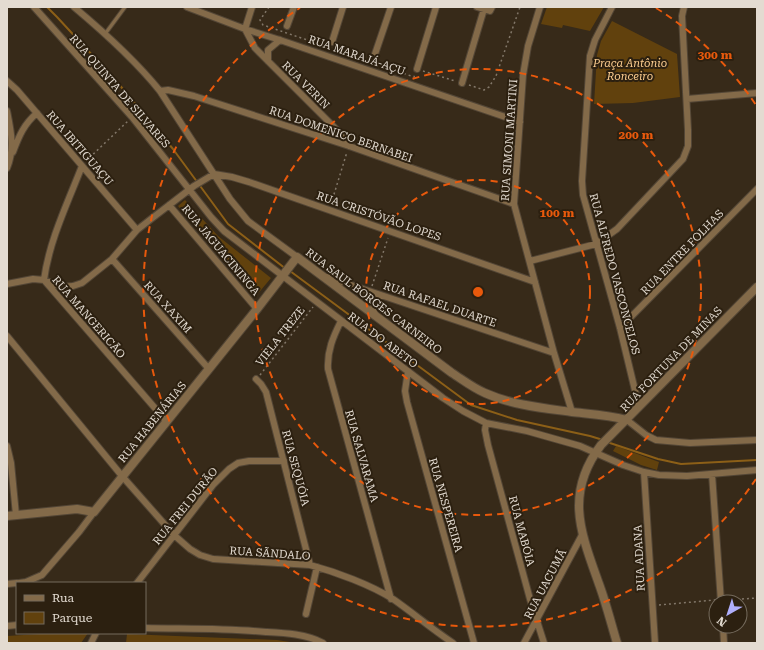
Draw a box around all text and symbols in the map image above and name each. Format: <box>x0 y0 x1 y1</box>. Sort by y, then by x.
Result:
street label: RUA QUINTA DE SILVARES <box>67 32 173 151</box>
street label: RUA MARAJÁ-AÇU <box>306 32 408 78</box>
text: 300 m <box>698 48 733 62</box>
park label: Praça Antônio Ronceiro <box>592 57 667 83</box>
street label: RUA VERIN <box>279 59 332 112</box>
street label: RUA SIMONI MARTINI <box>499 79 520 201</box>
street label: RUA DOMENICO BERNABEI <box>268 104 414 165</box>
street label: RUA IBITIGUAÇU <box>44 108 116 188</box>
text: 200 m <box>619 128 654 142</box>
street label: RUA CRISTÓVÃO LOPES <box>315 188 443 244</box>
street label: RUA ALFREDO VASCONCELOS <box>587 192 642 356</box>
street label: RUA JAGUACININGA <box>179 202 263 298</box>
text: 100 m <box>540 206 575 220</box>
street label: RUA ENTRE FOLHAS <box>638 207 726 298</box>
street label: RUA SAUL BORGES CARNEIRO <box>303 246 445 357</box>
street label: RUA MANGERICÃO <box>49 274 128 361</box>
street label: RUA XAXIM <box>141 279 194 336</box>
street label: RUA RAFAEL DUARTE <box>382 279 498 330</box>
centre of rings <box>471 285 485 299</box>
street label: VIELA TREZE <box>253 304 308 369</box>
street label: RUA FORTUNA DE MINAS <box>618 304 725 415</box>
street label: RUA DO ABETO <box>345 310 420 371</box>
street label: RUA HABENÁRIAS <box>115 378 189 465</box>
street label: RUA SALVARAMA <box>342 408 381 504</box>
street label: RUA SEQUÓIA <box>279 428 313 508</box>
street label: RUA NESPEREIRA <box>426 457 465 554</box>
street label: RUA FREI DURÃO <box>150 465 221 548</box>
street label: RUA MABÓIA <box>506 494 538 568</box>
street label: RUA ADANA <box>631 524 648 591</box>
street label: RUA SÃNDALO <box>229 544 311 563</box>
street label: RUA UACUMÃ <box>522 547 569 621</box>
legend <box>16 582 146 634</box>
text: Rua <box>52 591 75 605</box>
north arrow <box>708 594 748 634</box>
text: Parque <box>52 611 93 625</box>
text: N <box>714 613 729 629</box>

